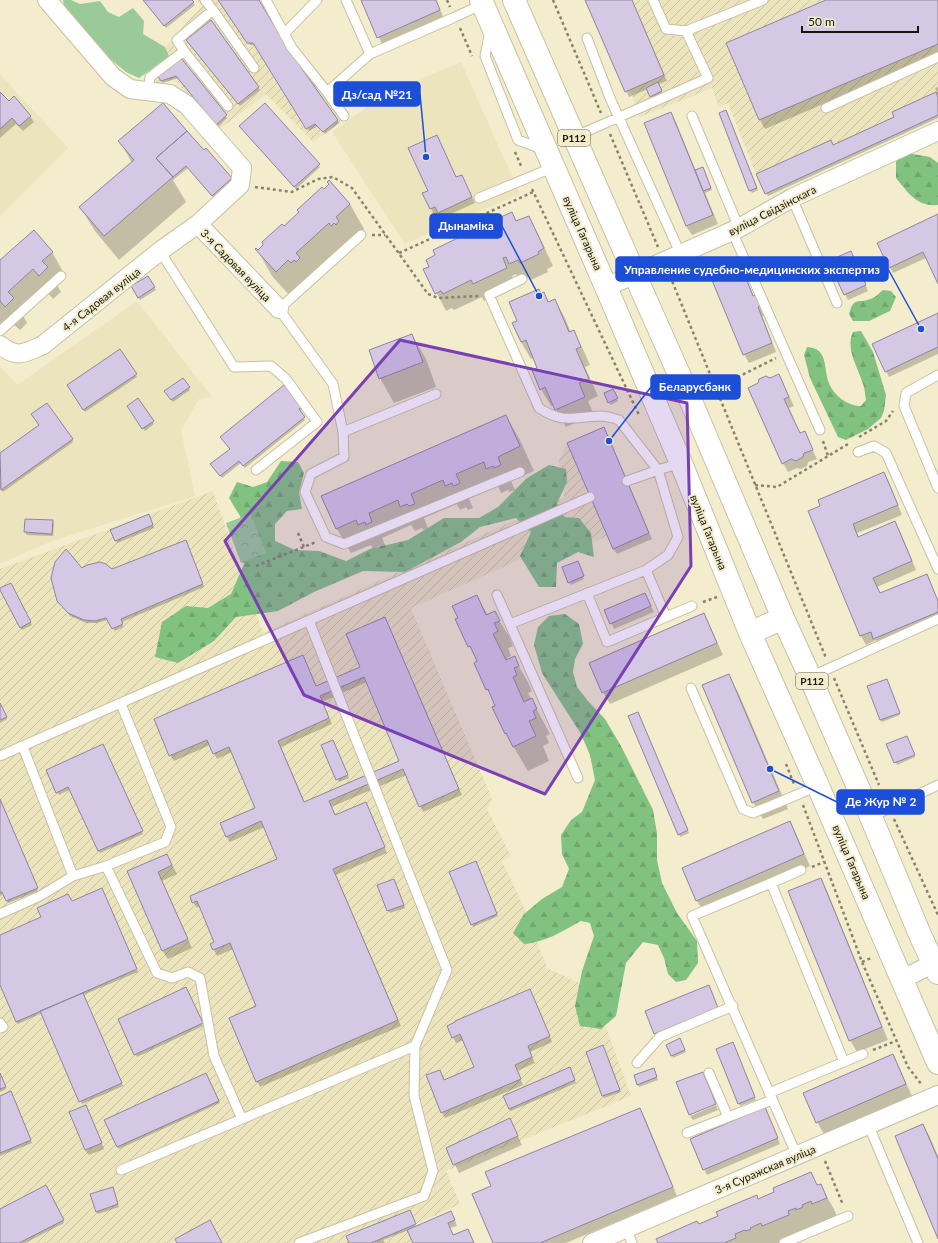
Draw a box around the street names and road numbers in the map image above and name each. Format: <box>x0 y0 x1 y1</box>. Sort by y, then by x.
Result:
road number: Р112 <box>558 130 590 146</box>
street label: вуліца Свідзінскага <box>726 182 818 238</box>
street label: вуліца Гагарына <box>561 194 605 272</box>
street label: 3-я Садовая вуліца <box>198 226 274 304</box>
street label: 4-я Садовая вуліца <box>59 265 143 333</box>
street label: вуліца Гагарына <box>688 492 730 572</box>
road number: Р112 <box>796 673 828 689</box>
street label: вуліца Гагарына <box>830 823 874 901</box>
street label: 3-я Суражская вуліца <box>713 1142 817 1196</box>

